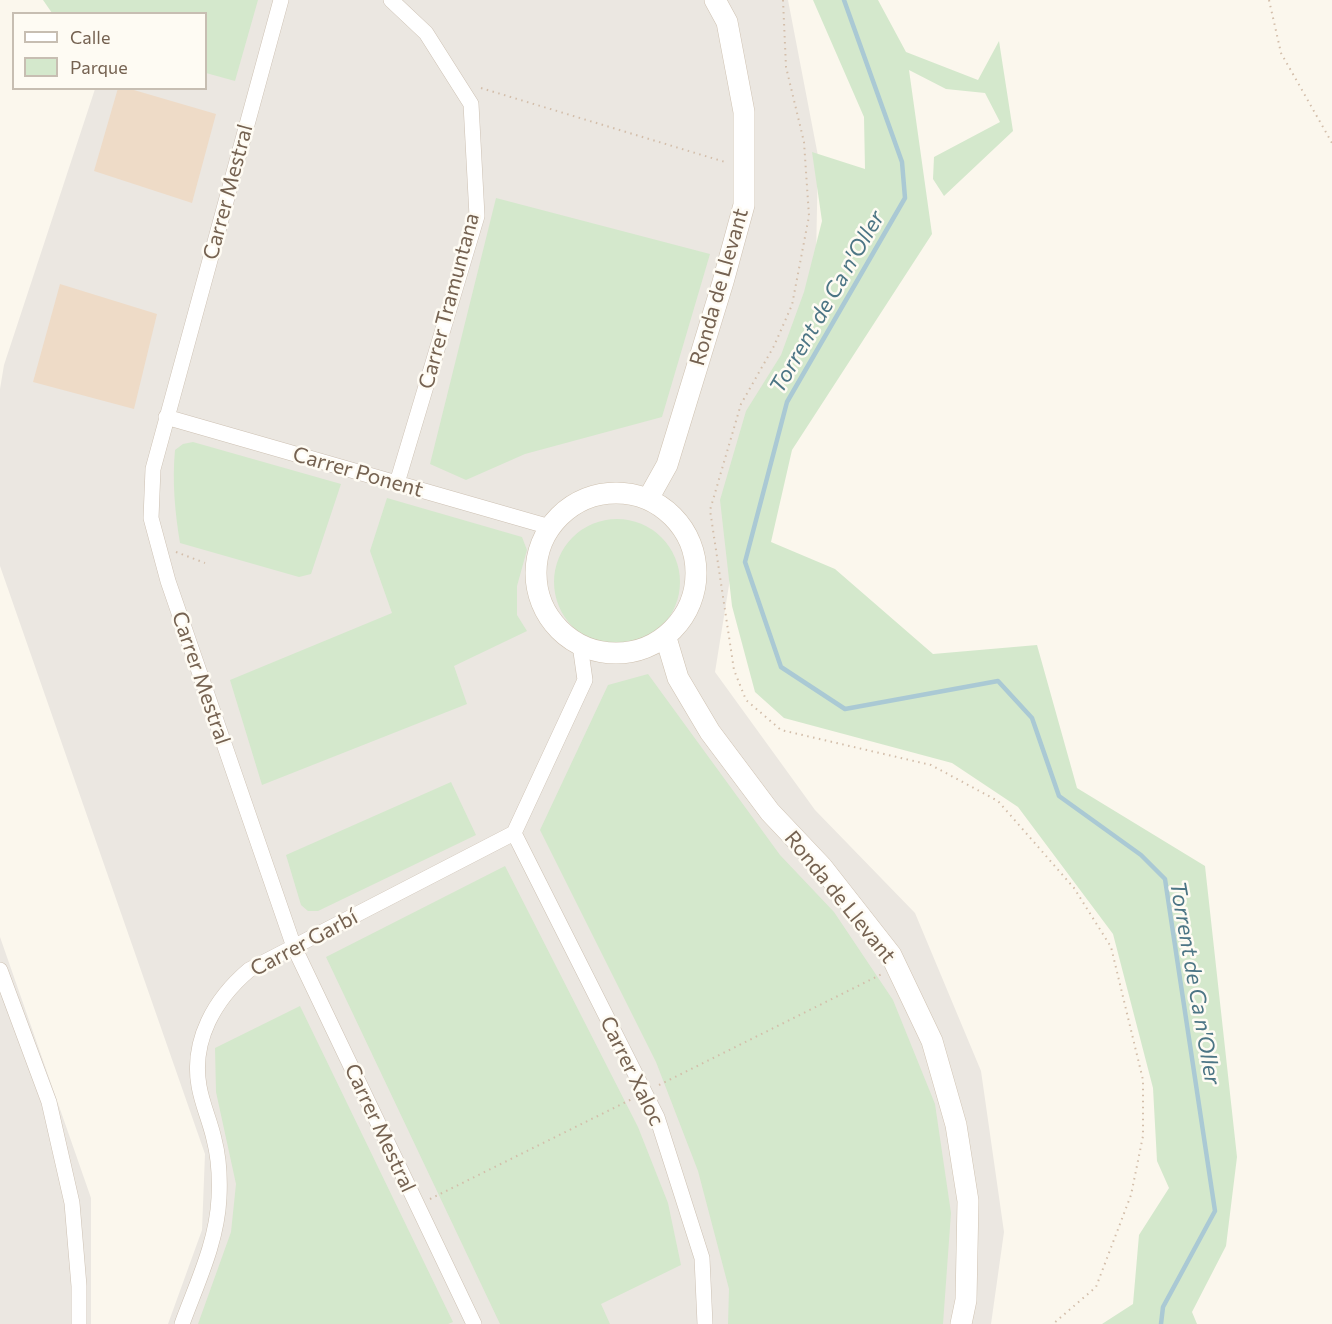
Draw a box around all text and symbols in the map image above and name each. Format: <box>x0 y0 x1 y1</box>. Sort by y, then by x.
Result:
legend <box>12 12 207 90</box>
text: Calle <box>70 26 110 48</box>
text: Parque <box>70 56 128 78</box>
street label: Carrer Mestral <box>198 122 258 262</box>
street label: Ronda de Llevant <box>684 205 754 369</box>
water label: Torrent de Ca n'Oller <box>764 206 890 398</box>
street label: Carrer Tramuntana <box>413 210 485 392</box>
street label: Carrer Ponent <box>290 441 426 503</box>
street label: Carrer Mestral <box>166 608 236 748</box>
street label: Ronda de Llevant <box>779 826 901 968</box>
water label: Torrent de Ca n'Oller <box>1164 879 1226 1087</box>
street label: Carrer Garbí <box>246 904 362 982</box>
street label: Carrer Xaloc <box>595 1012 669 1130</box>
street label: Carrer Mestral <box>339 1060 421 1196</box>

